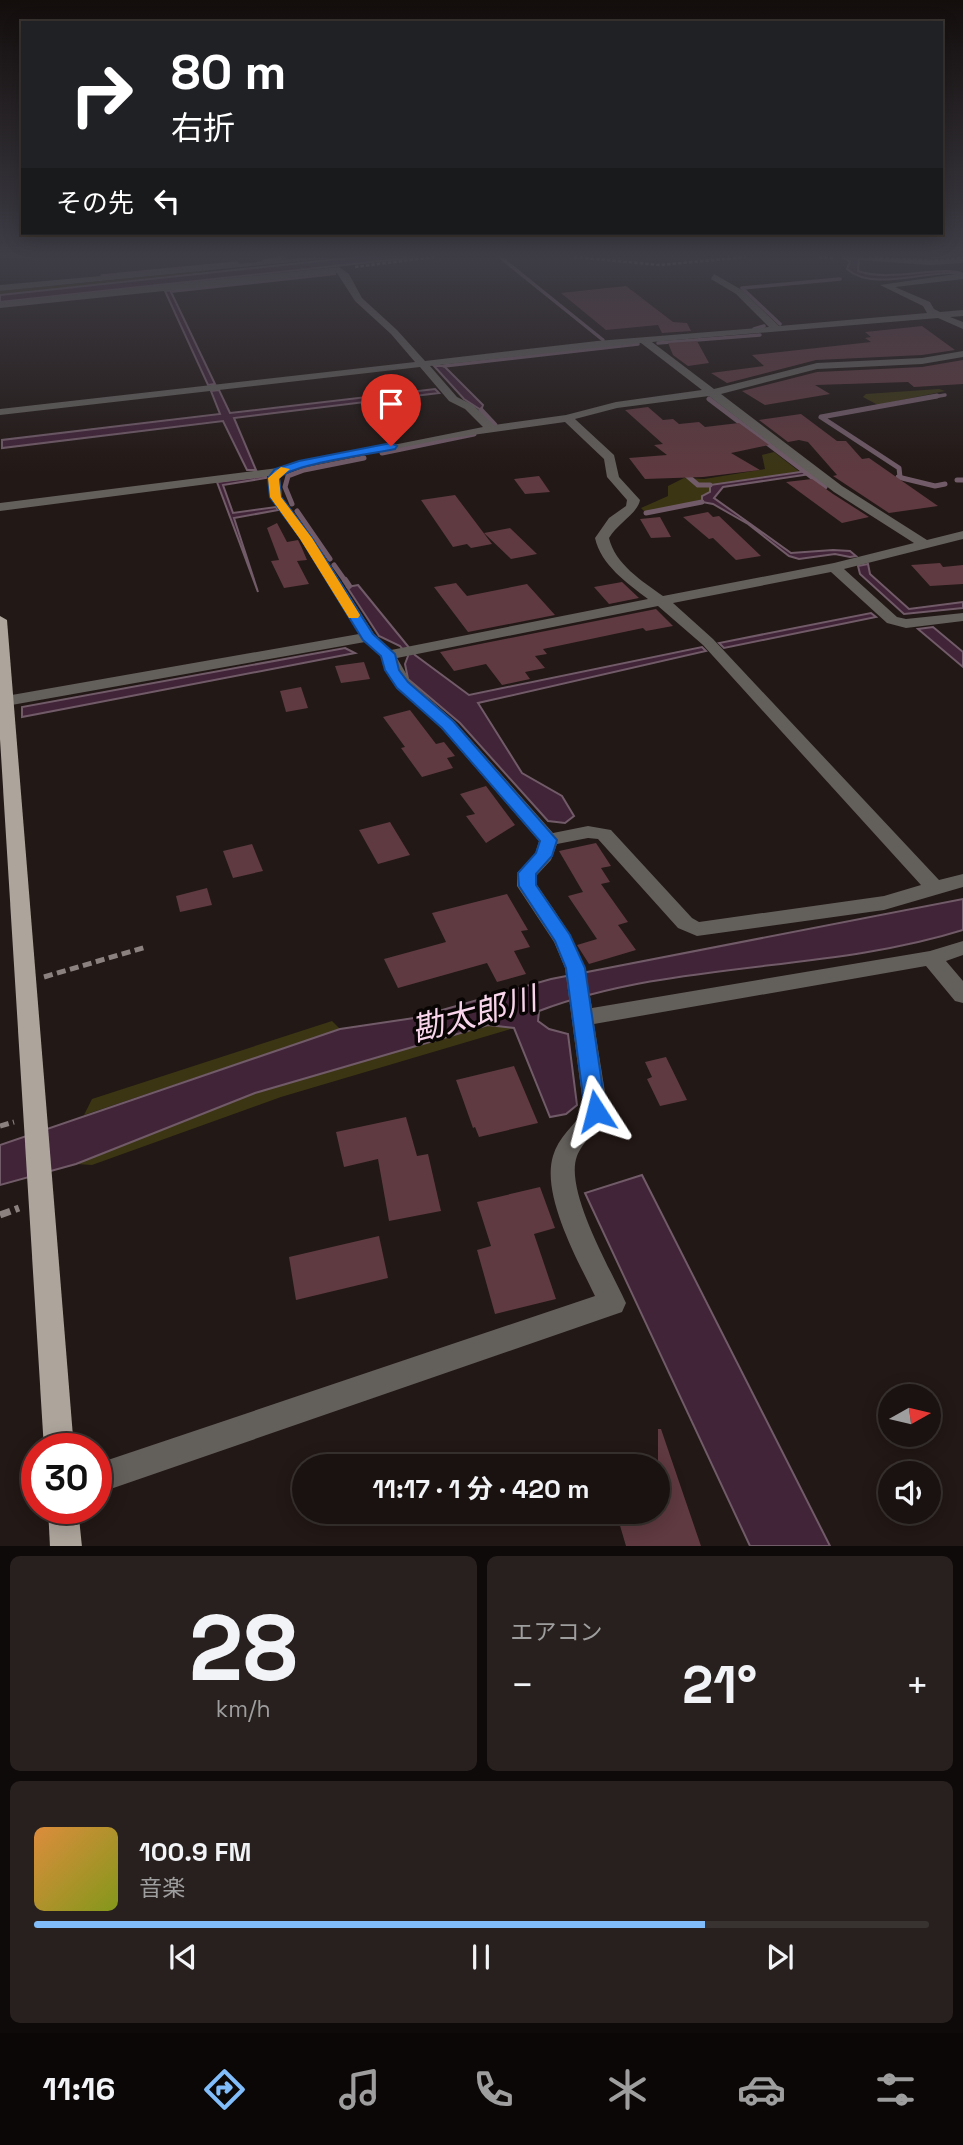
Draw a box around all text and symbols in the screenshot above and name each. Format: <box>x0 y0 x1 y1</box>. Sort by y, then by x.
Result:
text: 80 m <box>171 41 286 103</box>
icon: right <box>56 49 147 140</box>
text: 右折 <box>171 108 235 148</box>
icon: left <box>148 182 186 220</box>
text: その先 <box>56 186 134 220</box>
pin <box>361 374 421 446</box>
icon: arrive <box>372 385 410 423</box>
water label: 勘太郎川 <box>407 977 544 1050</box>
position arrow <box>559 1074 633 1148</box>
north arrow <box>878 1384 942 1447</box>
map controls <box>878 1384 941 1524</box>
speed limit sign: 30 <box>21 1433 112 1524</box>
button: sound <box>878 1461 941 1524</box>
text: 11:17 · 1 分 · 420 m <box>372 1472 590 1506</box>
text: 28 <box>189 1590 298 1707</box>
text: エアコン <box>511 1617 603 1647</box>
text: 21° <box>682 1652 757 1718</box>
text: − <box>511 1661 534 1709</box>
text: + <box>905 1661 929 1709</box>
text: km/h <box>216 1694 271 1724</box>
text: 100.9 FM <box>139 1835 251 1869</box>
text: 音楽 <box>139 1873 185 1903</box>
icon: previous <box>164 1938 202 1976</box>
icon: pause <box>462 1938 500 1976</box>
icon: next <box>761 1938 799 1976</box>
icon: directions <box>200 2065 249 2114</box>
icon: music <box>335 2065 384 2114</box>
icon: phone <box>469 2065 518 2114</box>
icon: climate <box>603 2065 652 2114</box>
icon: car <box>737 2065 786 2114</box>
icon: filters <box>871 2065 920 2114</box>
text: 11:16 <box>43 2069 115 2109</box>

